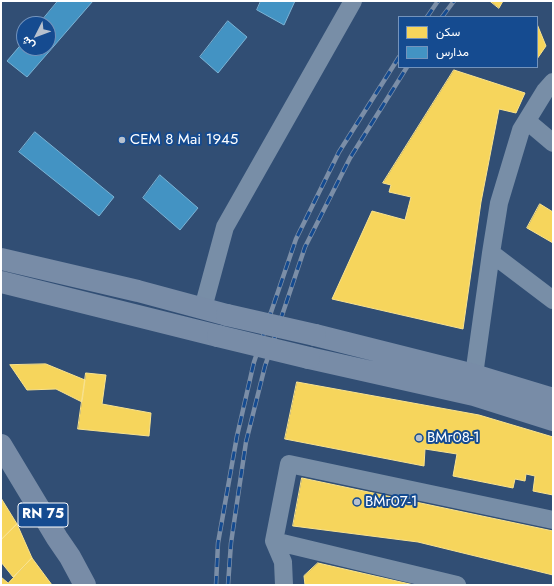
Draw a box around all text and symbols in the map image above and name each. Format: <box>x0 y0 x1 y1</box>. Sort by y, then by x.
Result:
north arrow <box>16 16 56 56</box>
legend <box>398 16 538 68</box>
text: سكن <box>436 23 460 41</box>
text: ش <box>17 33 38 54</box>
text: مدارس <box>436 43 469 61</box>
place label: CEM 8 Mai 1945 <box>130 131 238 149</box>
marker: CEM 8 Mai 1945 <box>117 135 127 145</box>
place label: BMr08-1 <box>427 429 480 447</box>
marker: BMr08-1 <box>414 433 424 443</box>
place label: BMr07-1 <box>365 493 417 511</box>
marker: BMr07-1 <box>352 497 362 507</box>
road number: RN 75 <box>18 503 68 527</box>

